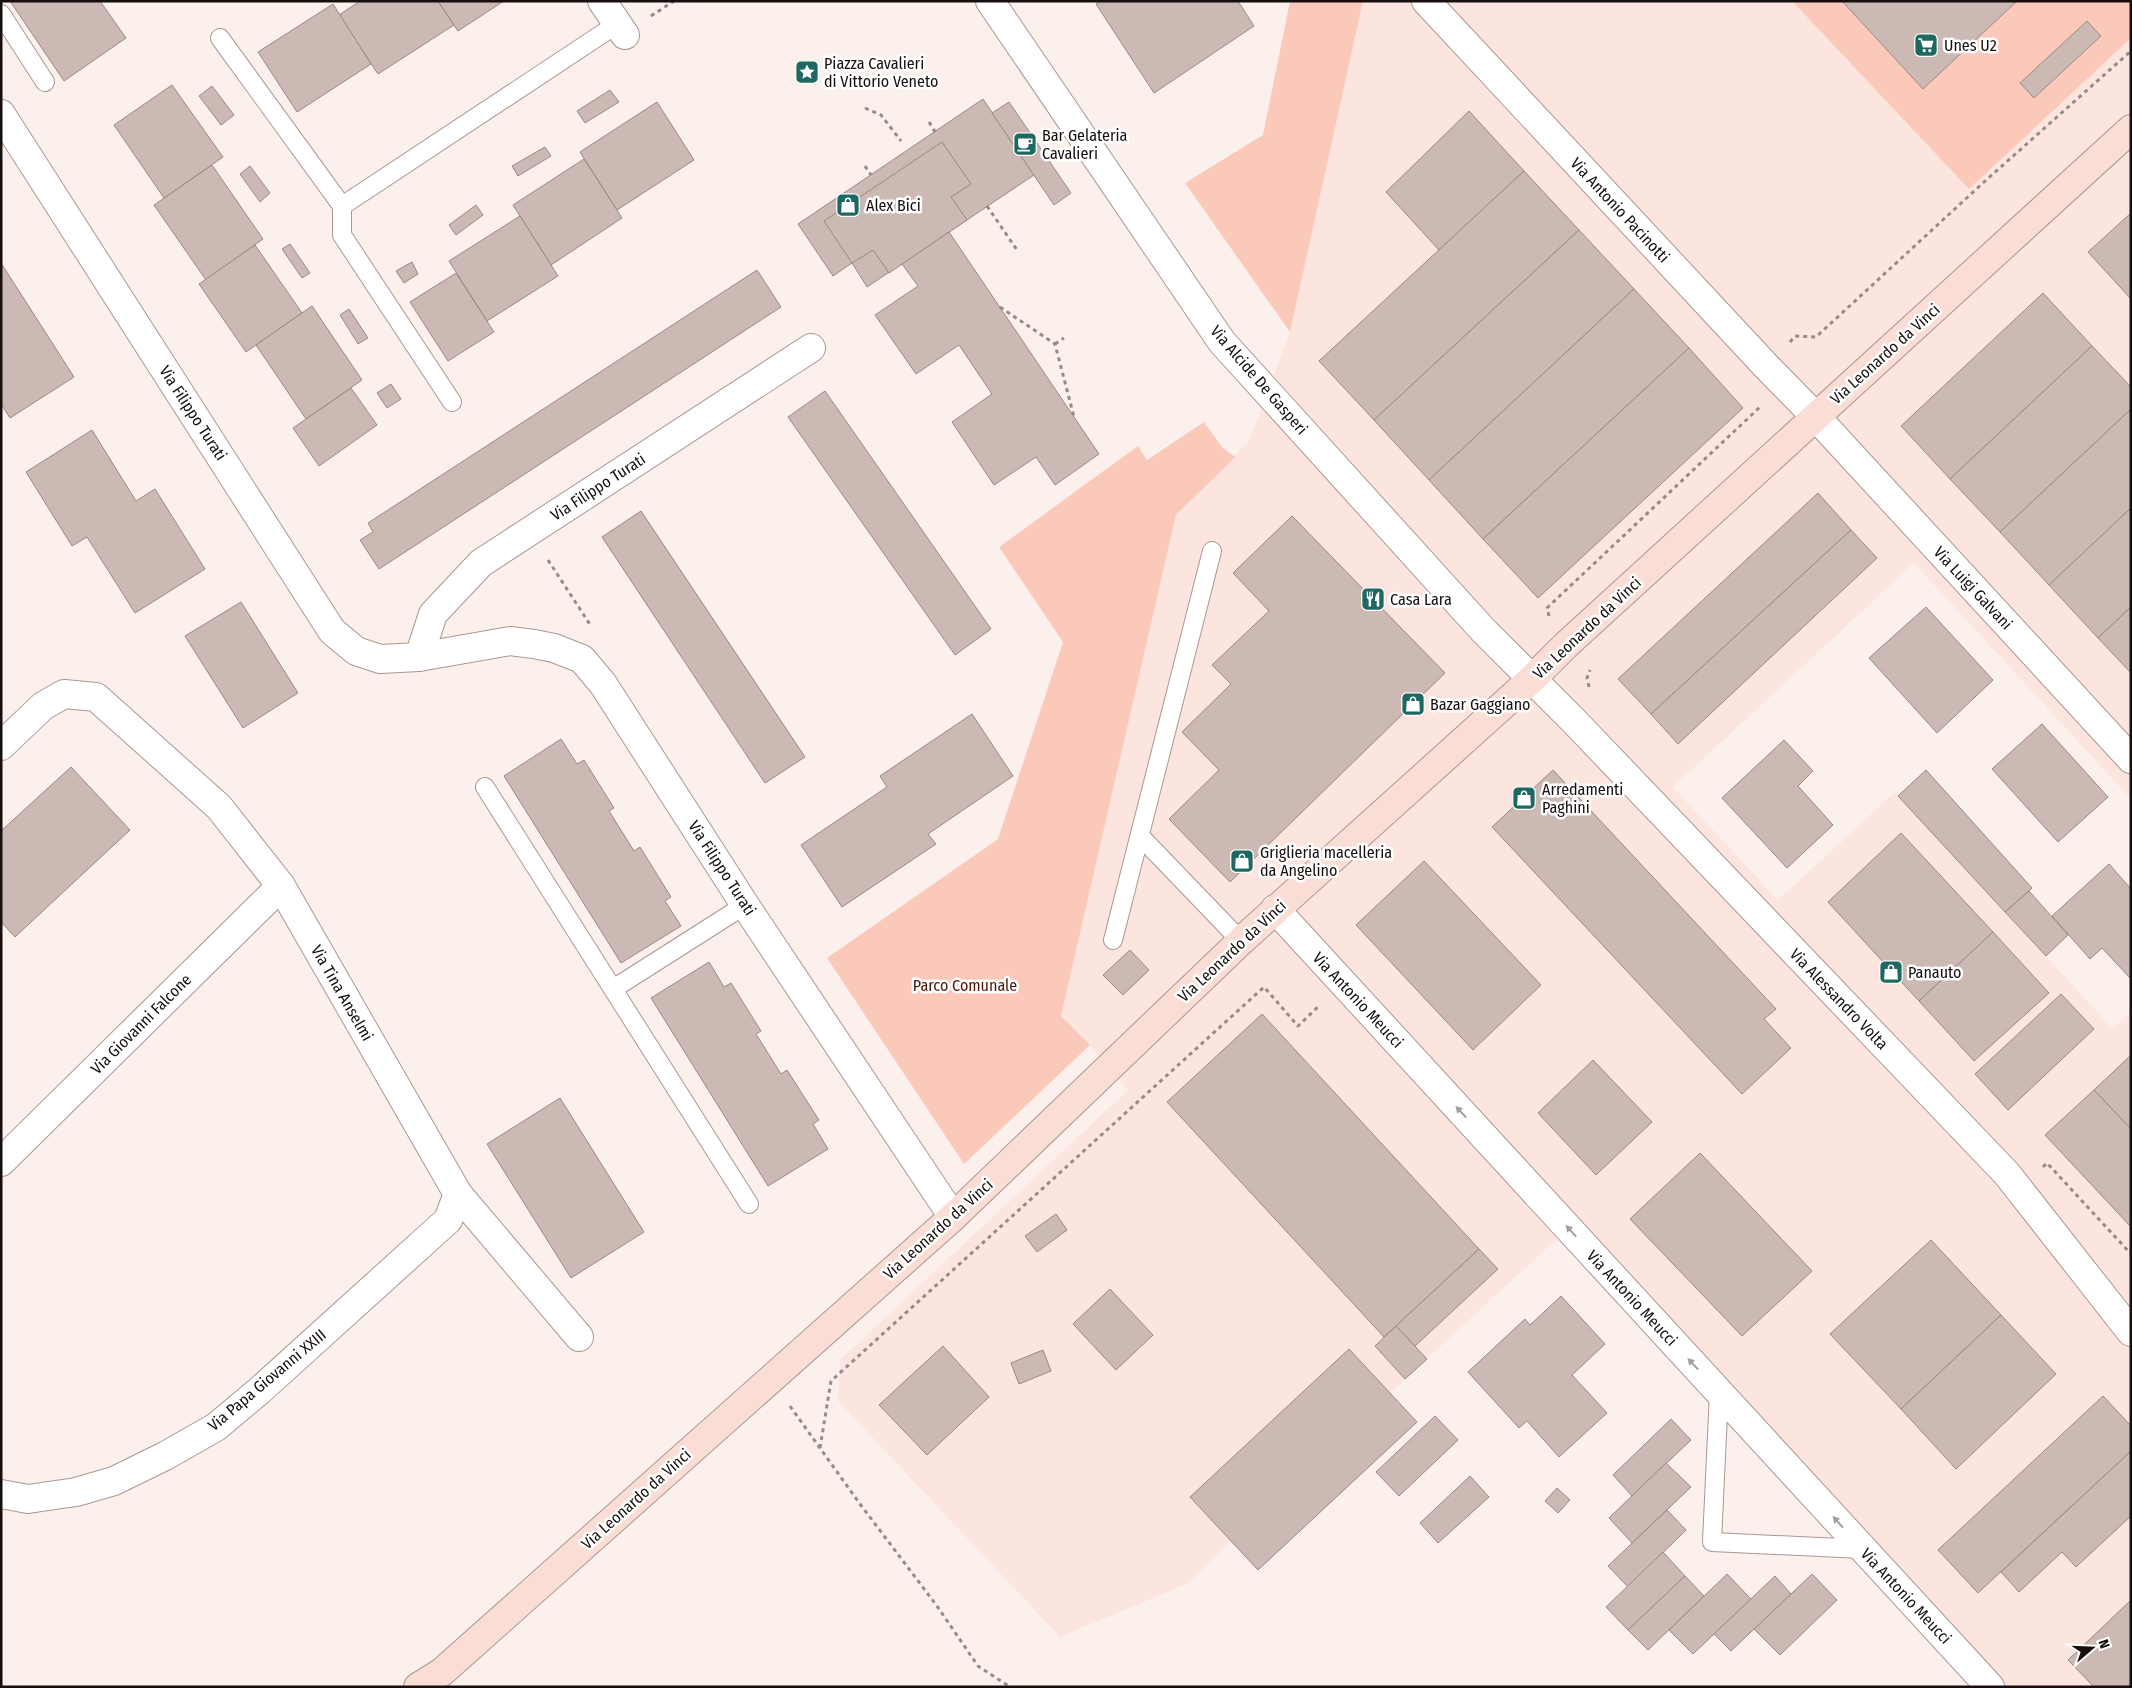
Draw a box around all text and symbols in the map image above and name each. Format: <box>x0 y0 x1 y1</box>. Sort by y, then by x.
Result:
supermarket icon: Unes U2 <box>1913 32 1939 58</box>
place label: Unes U2 <box>1944 36 1997 55</box>
place label: Piazza Cavalieri di Vittorio Veneto <box>824 54 938 91</box>
place icon: Piazza Cavalieri di Vittorio Veneto <box>794 59 820 85</box>
place label: Bar Gelateria Cavalieri <box>1042 126 1128 163</box>
cafe icon: Bar Gelateria Cavalieri <box>1012 131 1038 157</box>
street label: Via Antonio Pacinotti <box>1567 154 1673 266</box>
shop icon: Alex Bici <box>835 192 861 218</box>
place label: Alex Bici <box>866 196 921 215</box>
street label: Via Leonardo da Vinci <box>1826 300 1944 408</box>
street label: Via Alcide De Gasperi <box>1207 322 1311 438</box>
street label: Via Filippo Turati <box>155 362 231 464</box>
street label: Via Filippo Turati <box>547 449 649 525</box>
street label: Via Luigi Galvani <box>1930 543 2016 633</box>
street label: Via Leonardo da Vinci <box>1529 573 1645 683</box>
restaurant icon: Casa Lara <box>1360 586 1386 612</box>
place label: Casa Lara <box>1390 590 1452 609</box>
shop icon: Bazar Gaggiano <box>1400 691 1426 717</box>
place label: Bazar Gaggiano <box>1430 695 1531 714</box>
place label: Arredamenti Paghini <box>1542 780 1623 817</box>
shop icon: Arredamenti Paghini <box>1511 785 1537 811</box>
street label: Via Filippo Turati <box>684 817 760 919</box>
place label: Griglieria macelleria da Angelino <box>1260 843 1392 880</box>
shop icon: Griglieria macelleria da Angelino <box>1229 848 1255 874</box>
street label: Via Leonardo da Vinci <box>1174 896 1290 1006</box>
street label: Via Tina Anselmi <box>307 942 377 1044</box>
street label: Via Alessandro Volta <box>1786 945 1892 1054</box>
street label: Via Antonio Meucci <box>1309 948 1407 1052</box>
shop icon: Panauto <box>1878 959 1904 985</box>
place label: Panauto <box>1908 963 1961 982</box>
street label: Via Giovanni Falcone <box>87 970 195 1078</box>
park label: Parco Comunale <box>913 976 1017 995</box>
one-way arrow <box>1455 1106 1467 1118</box>
street label: Via Leonardo da Vinci <box>879 1175 997 1283</box>
one-way arrow <box>1565 1226 1577 1238</box>
street label: Via Antonio Meucci <box>1583 1246 1681 1350</box>
street label: Via Papa Giovanni XXIII <box>204 1325 330 1435</box>
one-way arrow <box>1687 1358 1699 1370</box>
street label: Via Leonardo da Vinci <box>577 1445 695 1553</box>
one-way arrow <box>1832 1517 1844 1529</box>
street label: Via Antonio Meucci <box>1857 1544 1955 1648</box>
north arrow <box>2067 1623 2117 1673</box>
text: N <box>2094 1637 2113 1651</box>

